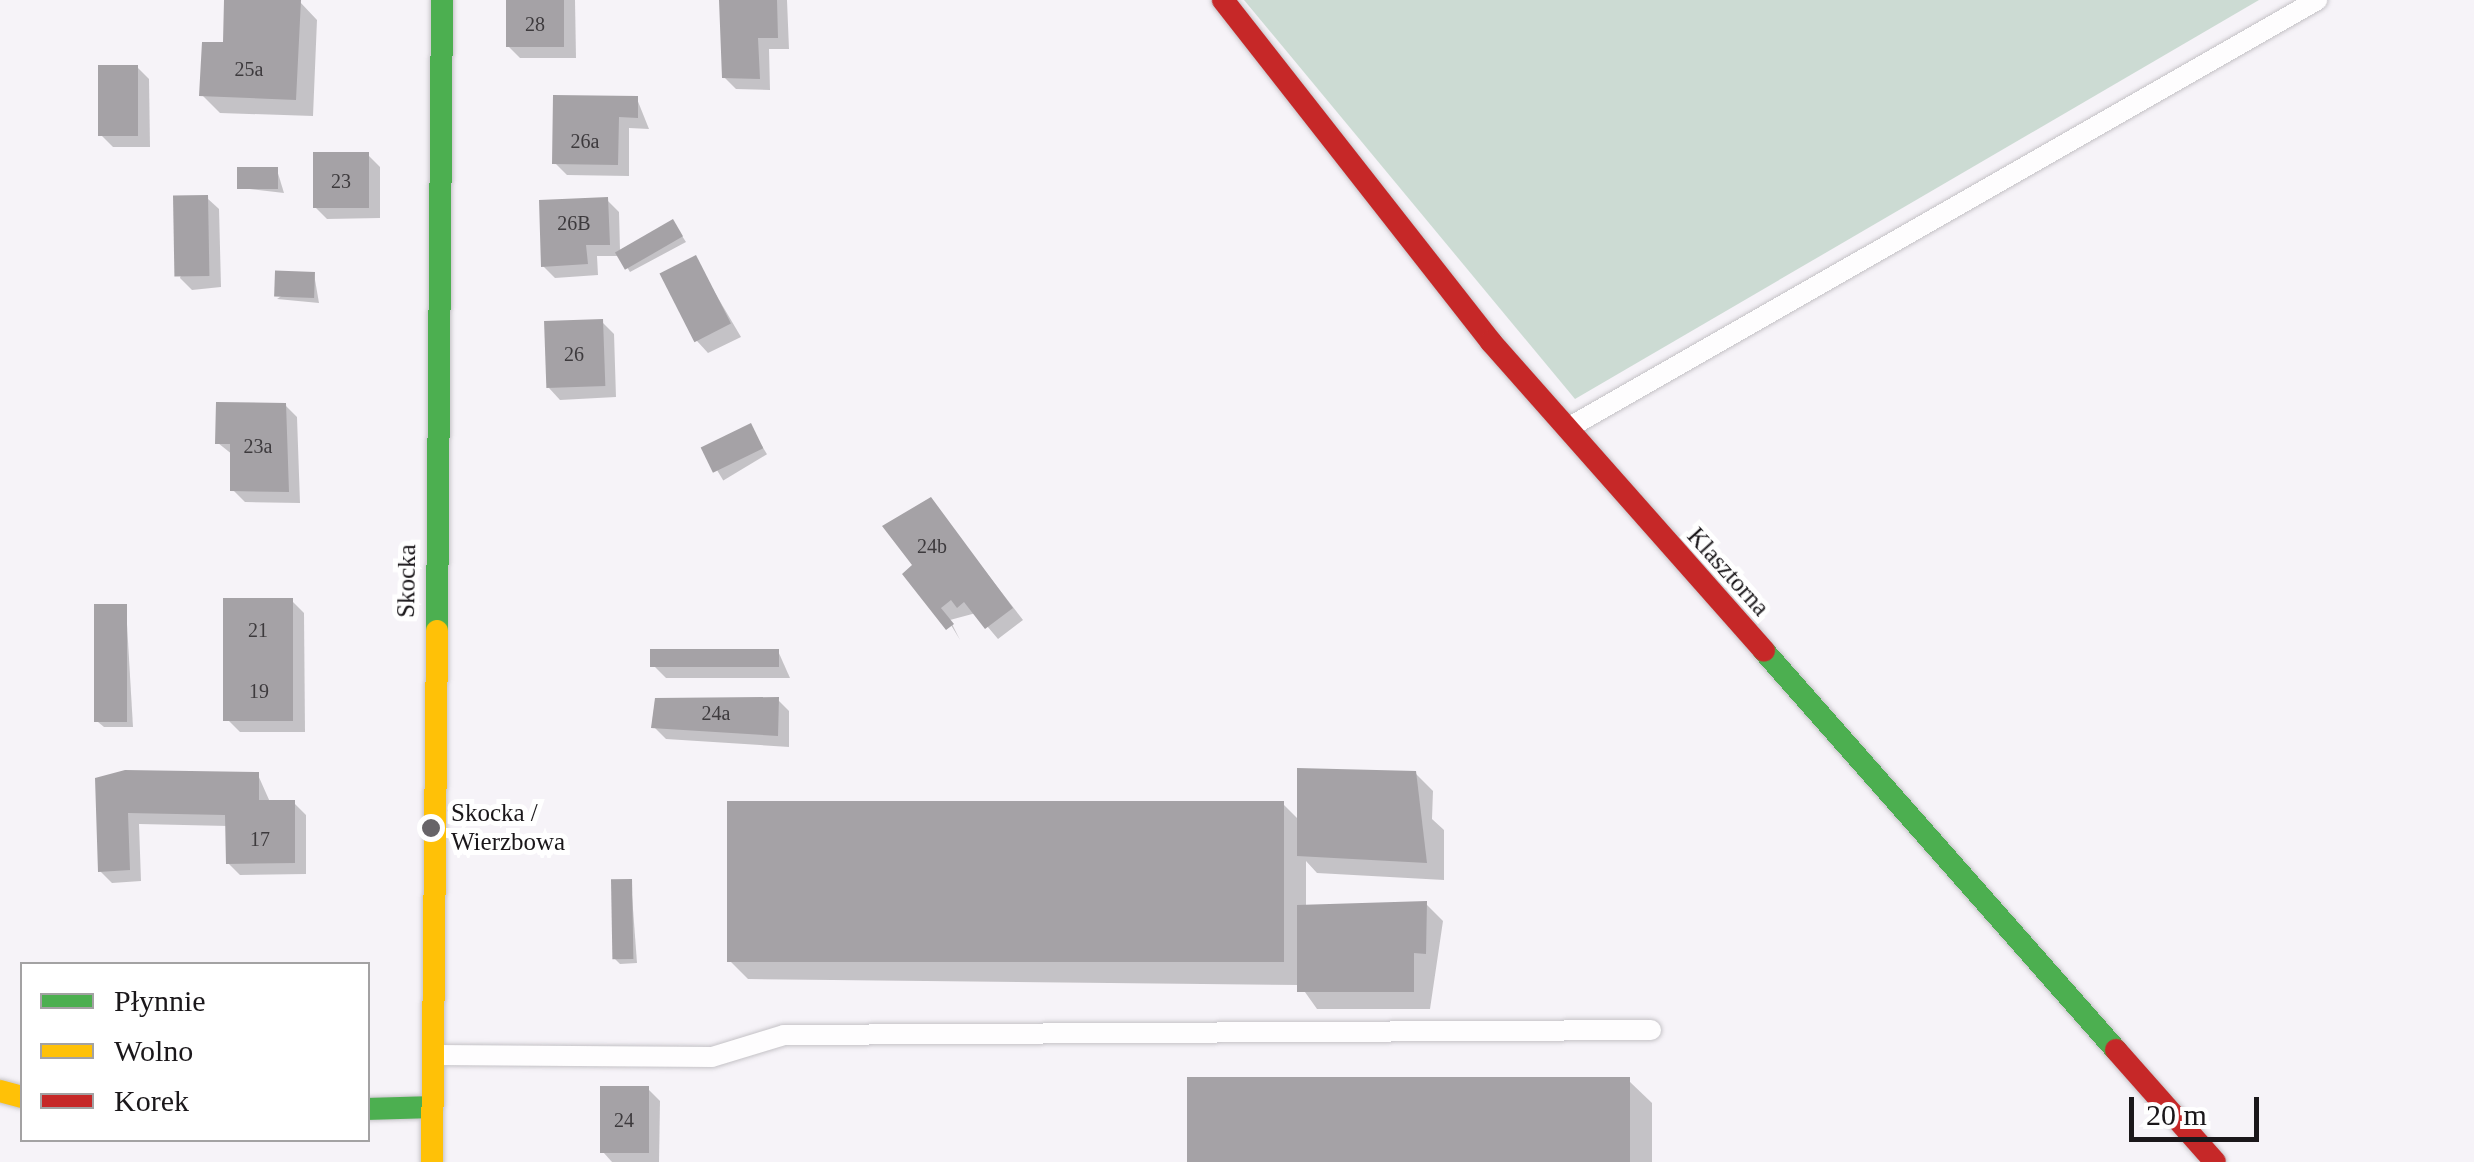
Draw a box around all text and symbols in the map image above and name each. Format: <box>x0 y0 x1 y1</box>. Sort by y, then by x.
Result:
house number: 28 <box>525 12 545 36</box>
house number: 25a <box>235 57 263 81</box>
house number: 26a <box>571 129 599 153</box>
house number: 23 <box>331 169 351 193</box>
house number: 26B <box>557 211 591 235</box>
house number: 26 <box>564 342 584 366</box>
house number: 23a <box>244 434 272 458</box>
street label: Klasztorna <box>1681 522 1775 622</box>
house number: 24b <box>917 534 947 558</box>
street label: Skocka <box>391 544 423 618</box>
house number: 21 <box>248 618 268 642</box>
house number: 19 <box>249 679 269 703</box>
house number: 24a <box>702 701 730 725</box>
place label: Skocka / Wierzbowa <box>451 799 565 858</box>
marker: Skocka / Wierzbowa <box>420 817 442 839</box>
house number: 17 <box>250 827 270 851</box>
legend <box>20 962 370 1142</box>
text: Płynnie <box>114 984 206 1017</box>
text: Wolno <box>114 1034 193 1067</box>
scale bar <box>2134 1077 2264 1139</box>
text: Korek <box>114 1084 189 1117</box>
text: 20 m <box>2146 1098 2207 1131</box>
house number: 24 <box>614 1108 634 1132</box>

